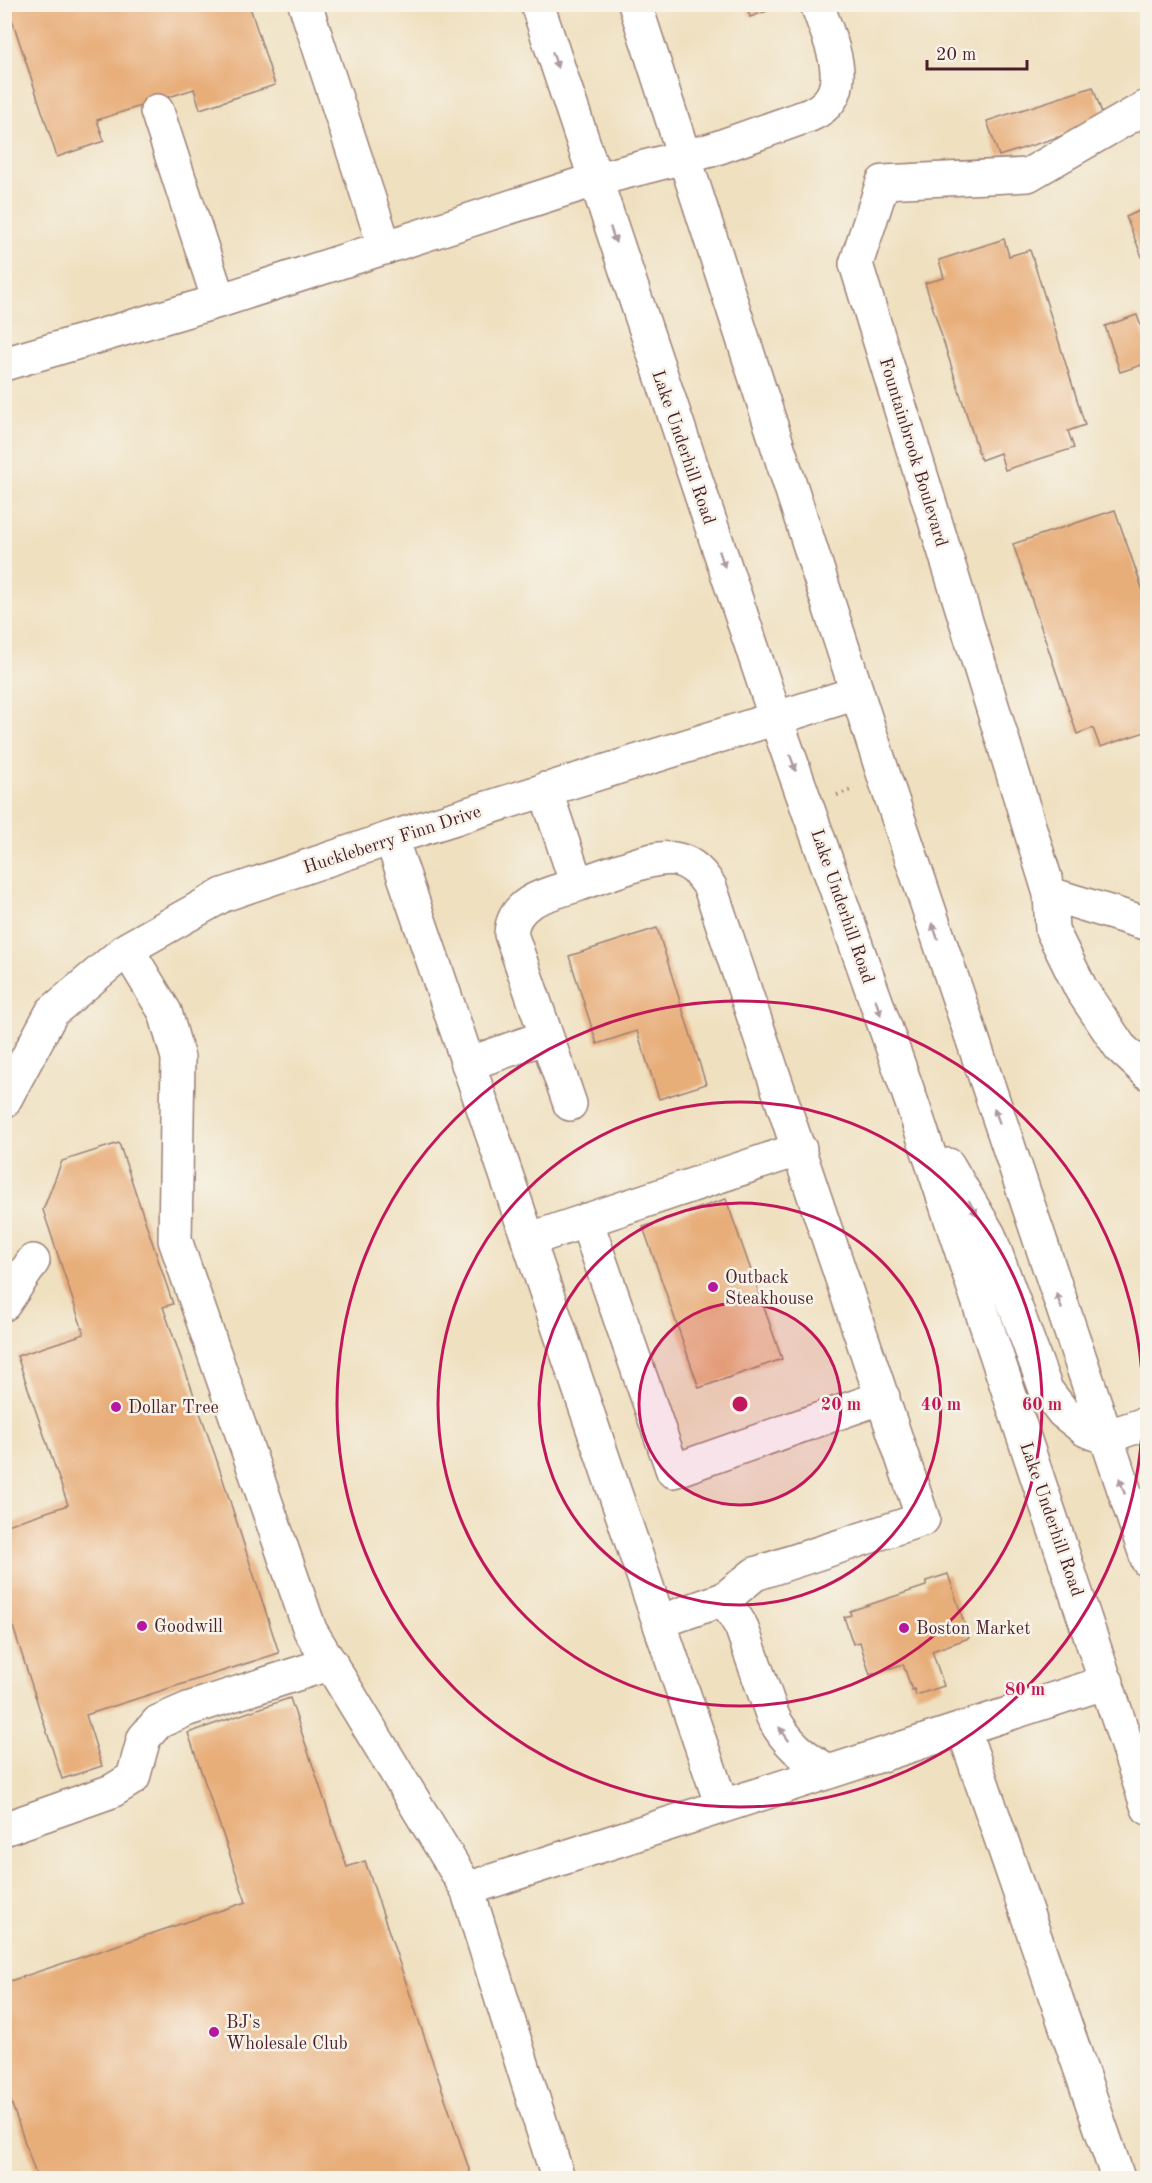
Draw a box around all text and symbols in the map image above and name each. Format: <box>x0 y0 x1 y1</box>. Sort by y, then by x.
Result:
scale bar <box>927 33 1028 71</box>
text: 20 m <box>936 46 976 64</box>
one-way arrow <box>551 51 560 69</box>
one-way arrow <box>609 226 618 244</box>
street label: Fountainbrook Boulevard <box>876 356 950 549</box>
street label: Lake Underhill Road <box>648 368 718 527</box>
one-way arrow <box>718 550 728 568</box>
one-way arrow <box>788 755 798 773</box>
street label: Huckleberry Finn Drive <box>301 803 483 877</box>
street label: Lake Underhill Road <box>807 827 877 986</box>
one-way arrow <box>930 922 940 940</box>
one-way arrow <box>874 998 884 1016</box>
one-way arrow <box>992 1107 1002 1125</box>
one-way arrow <box>968 1200 979 1216</box>
place label: Outback Steakhouse <box>725 1269 813 1308</box>
marker: Outback Steakhouse <box>706 1280 720 1294</box>
one-way arrow <box>1054 1292 1064 1310</box>
centre of rings <box>730 1394 750 1414</box>
text: 20 m <box>821 1396 861 1414</box>
text: 40 m <box>921 1396 961 1414</box>
text: 60 m <box>1022 1396 1062 1414</box>
place label: Dollar Tree <box>128 1399 219 1417</box>
marker: Dollar Tree <box>109 1400 123 1414</box>
street label: Lake Underhill Road <box>1016 1440 1086 1599</box>
one-way arrow <box>1116 1477 1126 1495</box>
place label: Goodwill <box>154 1618 223 1636</box>
marker: Goodwill <box>135 1619 149 1633</box>
place label: Boston Market <box>916 1620 1030 1638</box>
marker: Boston Market <box>897 1621 911 1635</box>
text: 80 m <box>1005 1681 1045 1699</box>
one-way arrow <box>778 1727 790 1743</box>
place label: BJ's Wholesale Club <box>226 2014 348 2053</box>
marker: BJ's Wholesale Club <box>207 2025 221 2039</box>

